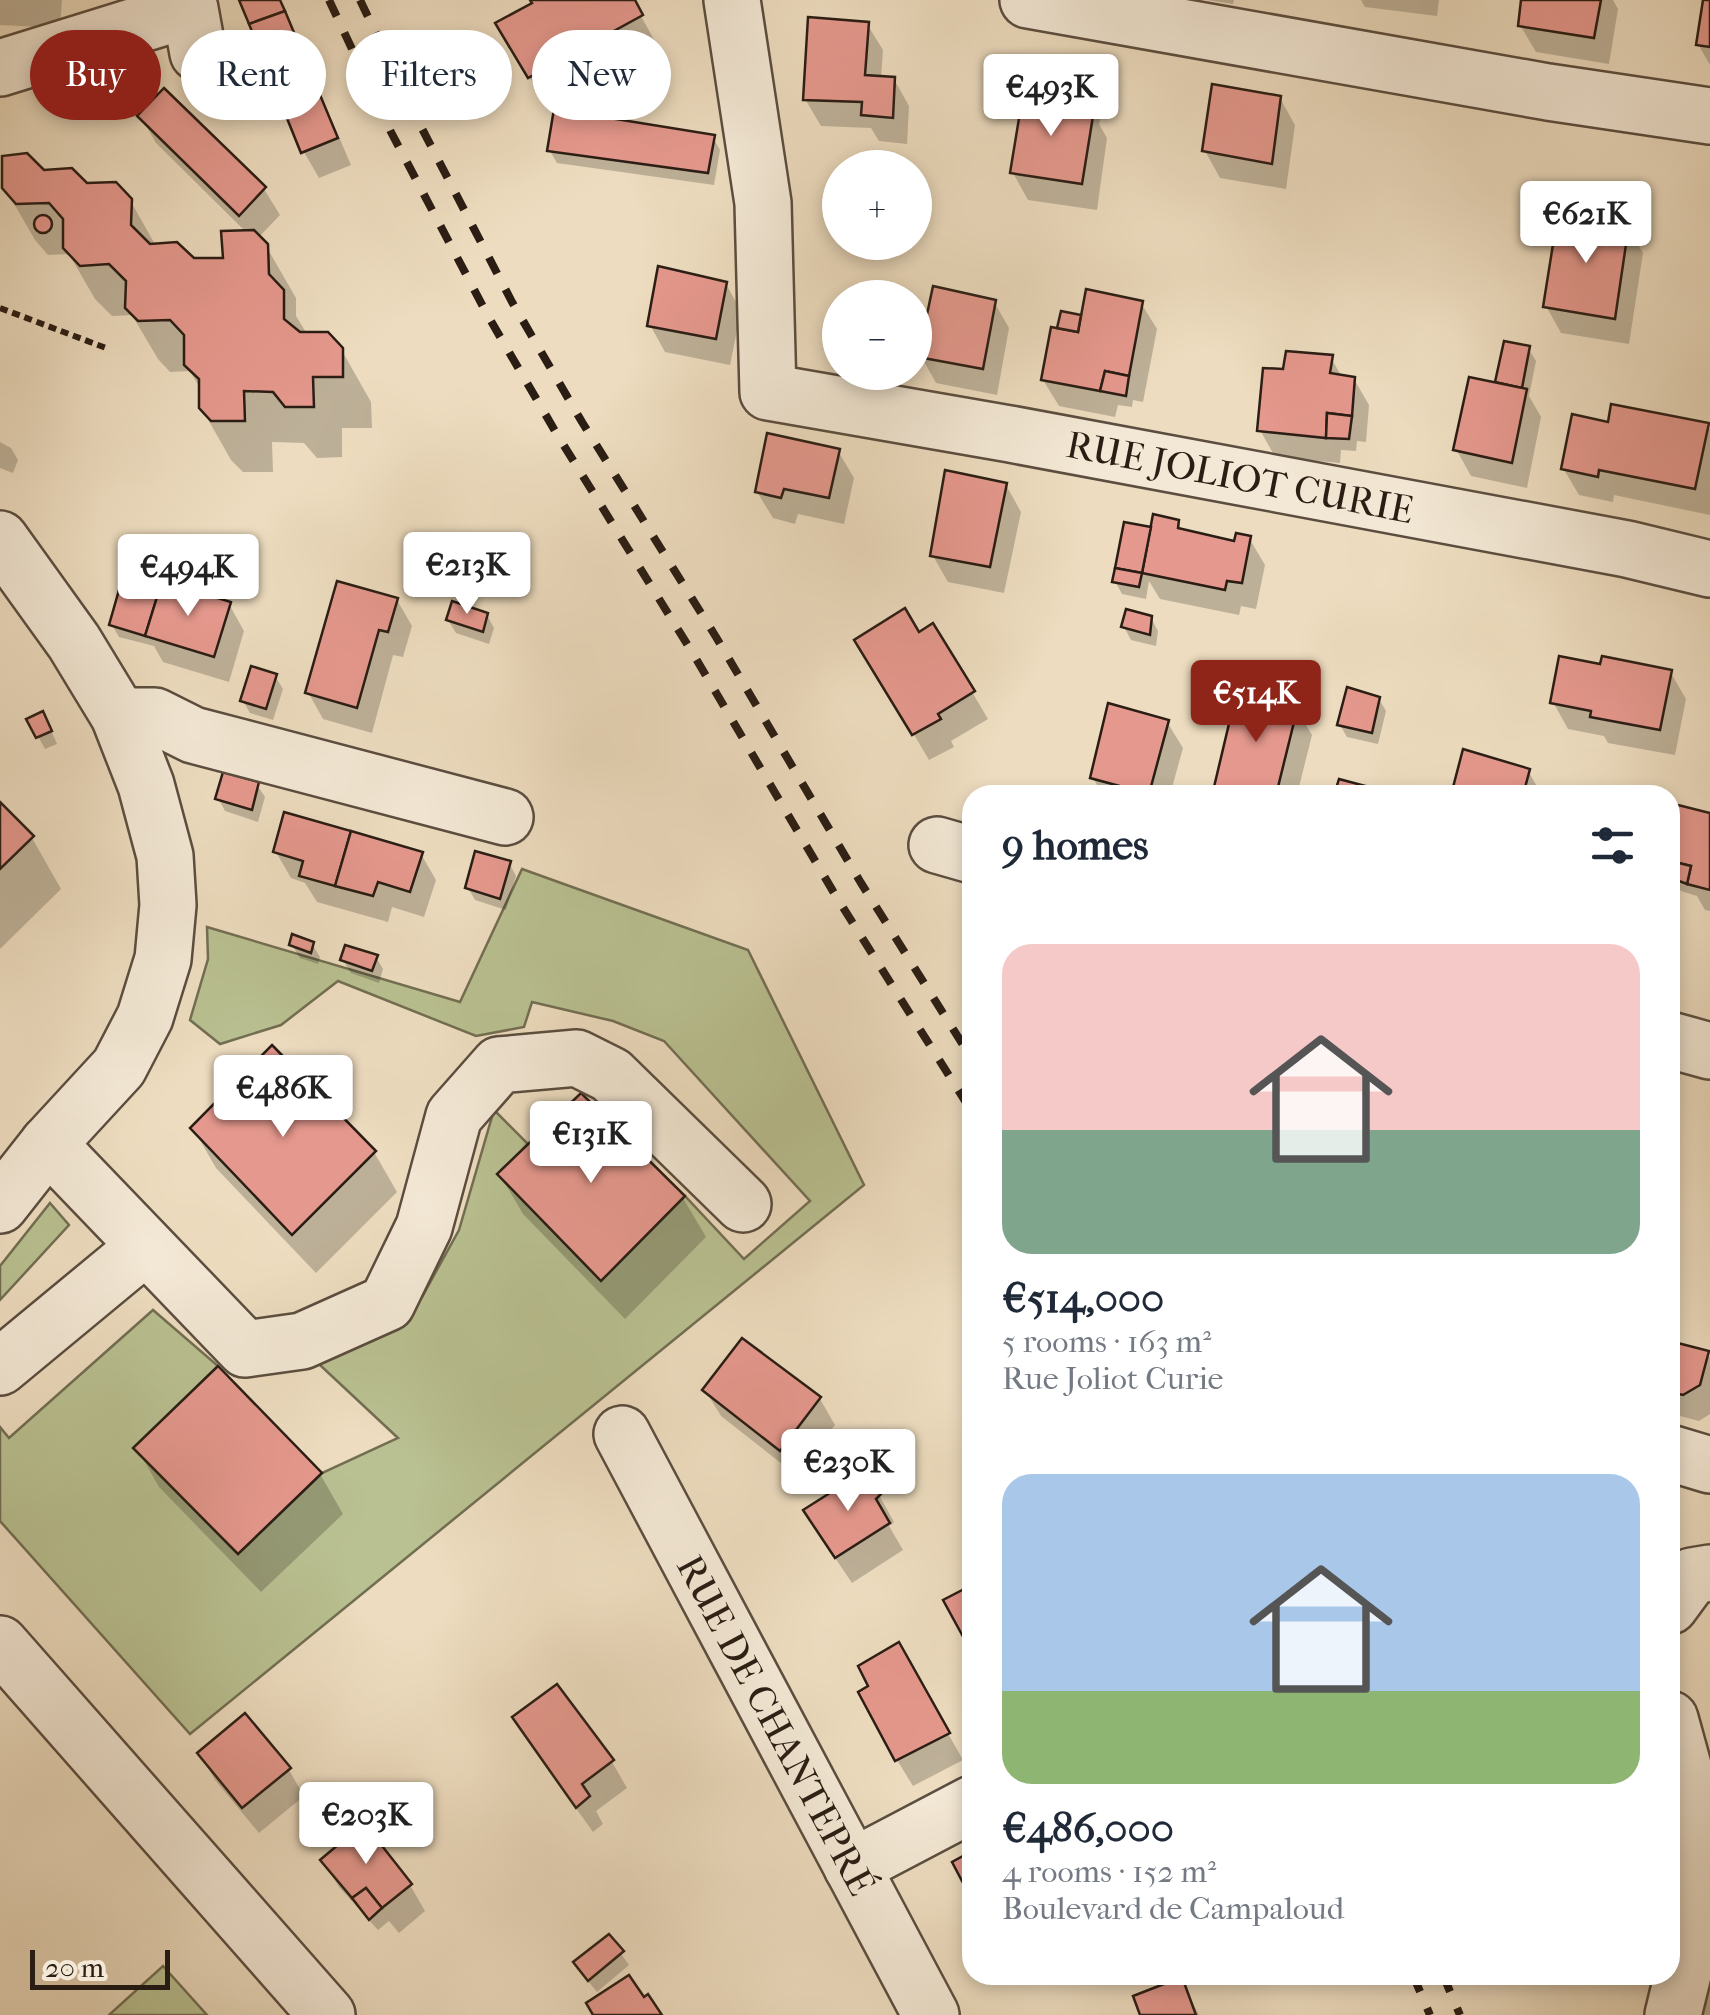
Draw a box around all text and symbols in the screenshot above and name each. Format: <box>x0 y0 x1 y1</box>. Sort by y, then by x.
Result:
chip: Buy <box>30 30 161 120</box>
chip: Rent <box>181 30 326 120</box>
chip: Filters <box>346 30 512 120</box>
chip: New <box>532 30 671 120</box>
pin: €493K <box>981 54 1121 139</box>
text: €493K <box>1005 68 1097 105</box>
map controls <box>822 150 932 390</box>
button: + <box>822 150 932 260</box>
pin: €621K <box>1516 181 1656 266</box>
text: €621K <box>1542 195 1630 232</box>
button: − <box>822 280 932 390</box>
street label: RUE JOLIOT CURIE <box>1063 422 1417 533</box>
pin: €213K <box>397 532 537 617</box>
pin: €494K <box>118 534 258 619</box>
text: €213K <box>425 546 509 583</box>
text: €494K <box>140 548 236 585</box>
pin: €514K <box>1186 660 1326 745</box>
text: €514K <box>1213 674 1299 711</box>
icon: filters <box>1585 818 1640 873</box>
text: 9 homes <box>1002 821 1149 870</box>
icon: home <box>1231 1009 1411 1189</box>
pin: €486K <box>213 1055 353 1140</box>
text: €486K <box>236 1069 330 1106</box>
pin: €131K <box>521 1101 661 1186</box>
text: €131K <box>552 1115 630 1152</box>
text: €514,000 <box>1002 1274 1164 1323</box>
text: 5 rooms · 163 m² <box>1002 1323 1211 1360</box>
text: Rue Joliot Curie <box>1002 1360 1223 1397</box>
pin: €230K <box>778 1429 918 1514</box>
text: €230K <box>803 1443 893 1480</box>
icon: home <box>1231 1539 1411 1719</box>
street label: RUE DE CHANTEPRÉ <box>667 1548 884 1903</box>
pin: €203K <box>296 1782 436 1867</box>
text: €203K <box>321 1796 411 1833</box>
text: €486,000 <box>1002 1804 1174 1853</box>
text: 4 rooms · 152 m² <box>1002 1853 1216 1890</box>
text: Boulevard de Campaloud <box>1002 1890 1344 1927</box>
scale bar <box>30 1945 170 1990</box>
text: 20 m <box>45 1951 104 1984</box>

